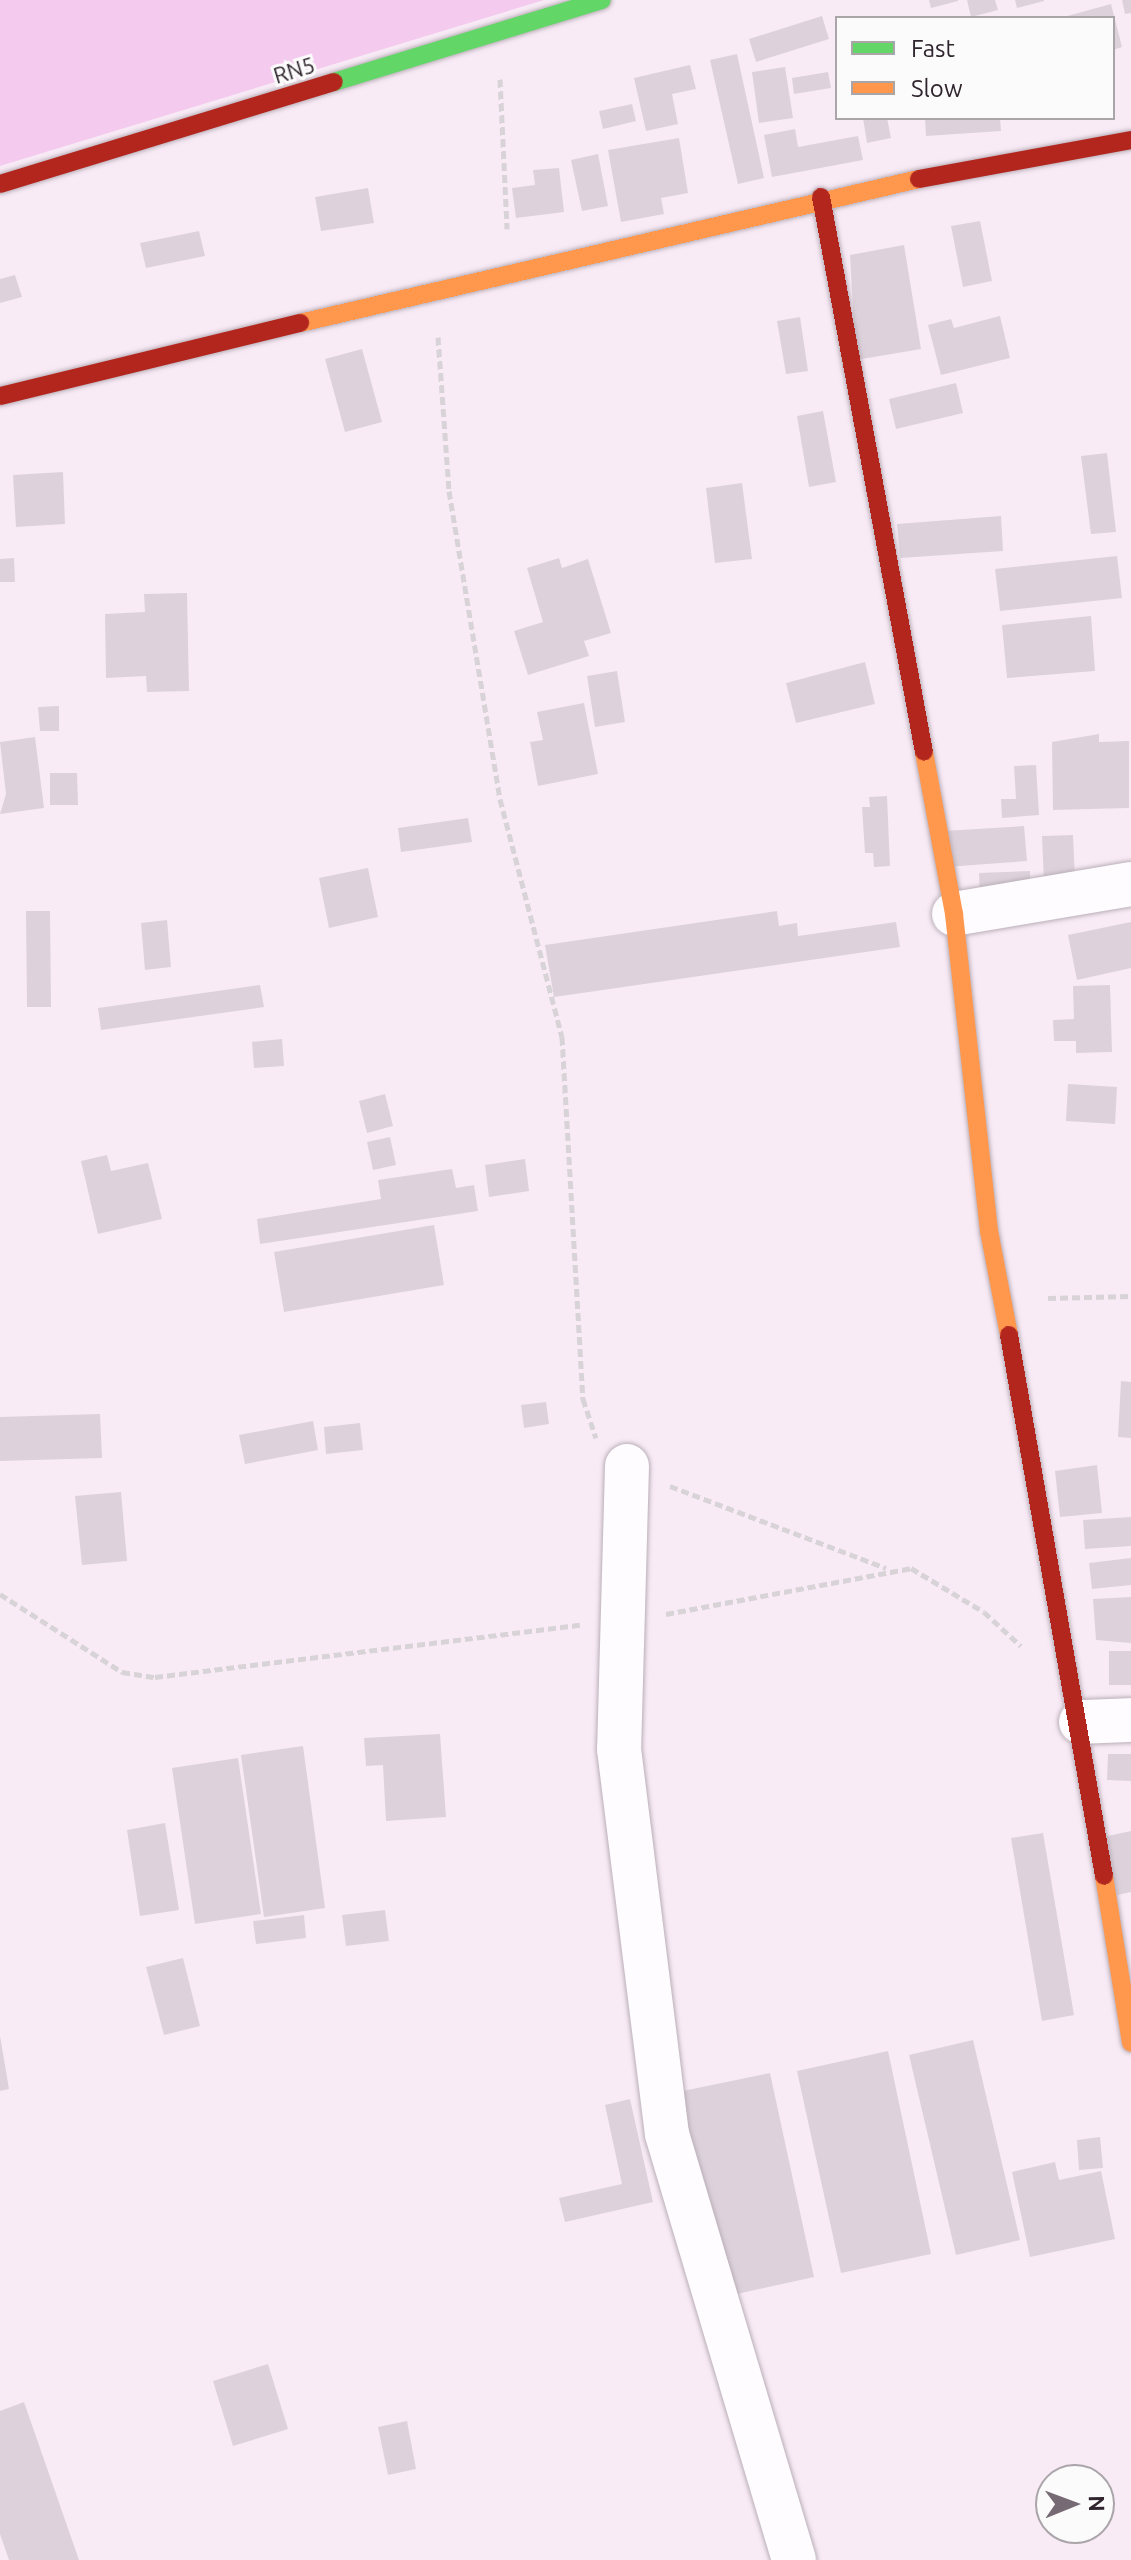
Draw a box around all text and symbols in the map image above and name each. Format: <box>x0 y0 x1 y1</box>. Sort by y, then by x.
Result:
legend <box>835 16 1115 120</box>
text: Fast <box>911 35 955 62</box>
street label: RN5 <box>270 51 318 89</box>
text: Slow <box>911 75 963 102</box>
north arrow <box>1035 2464 1115 2544</box>
text: N <box>1085 2495 1110 2512</box>

